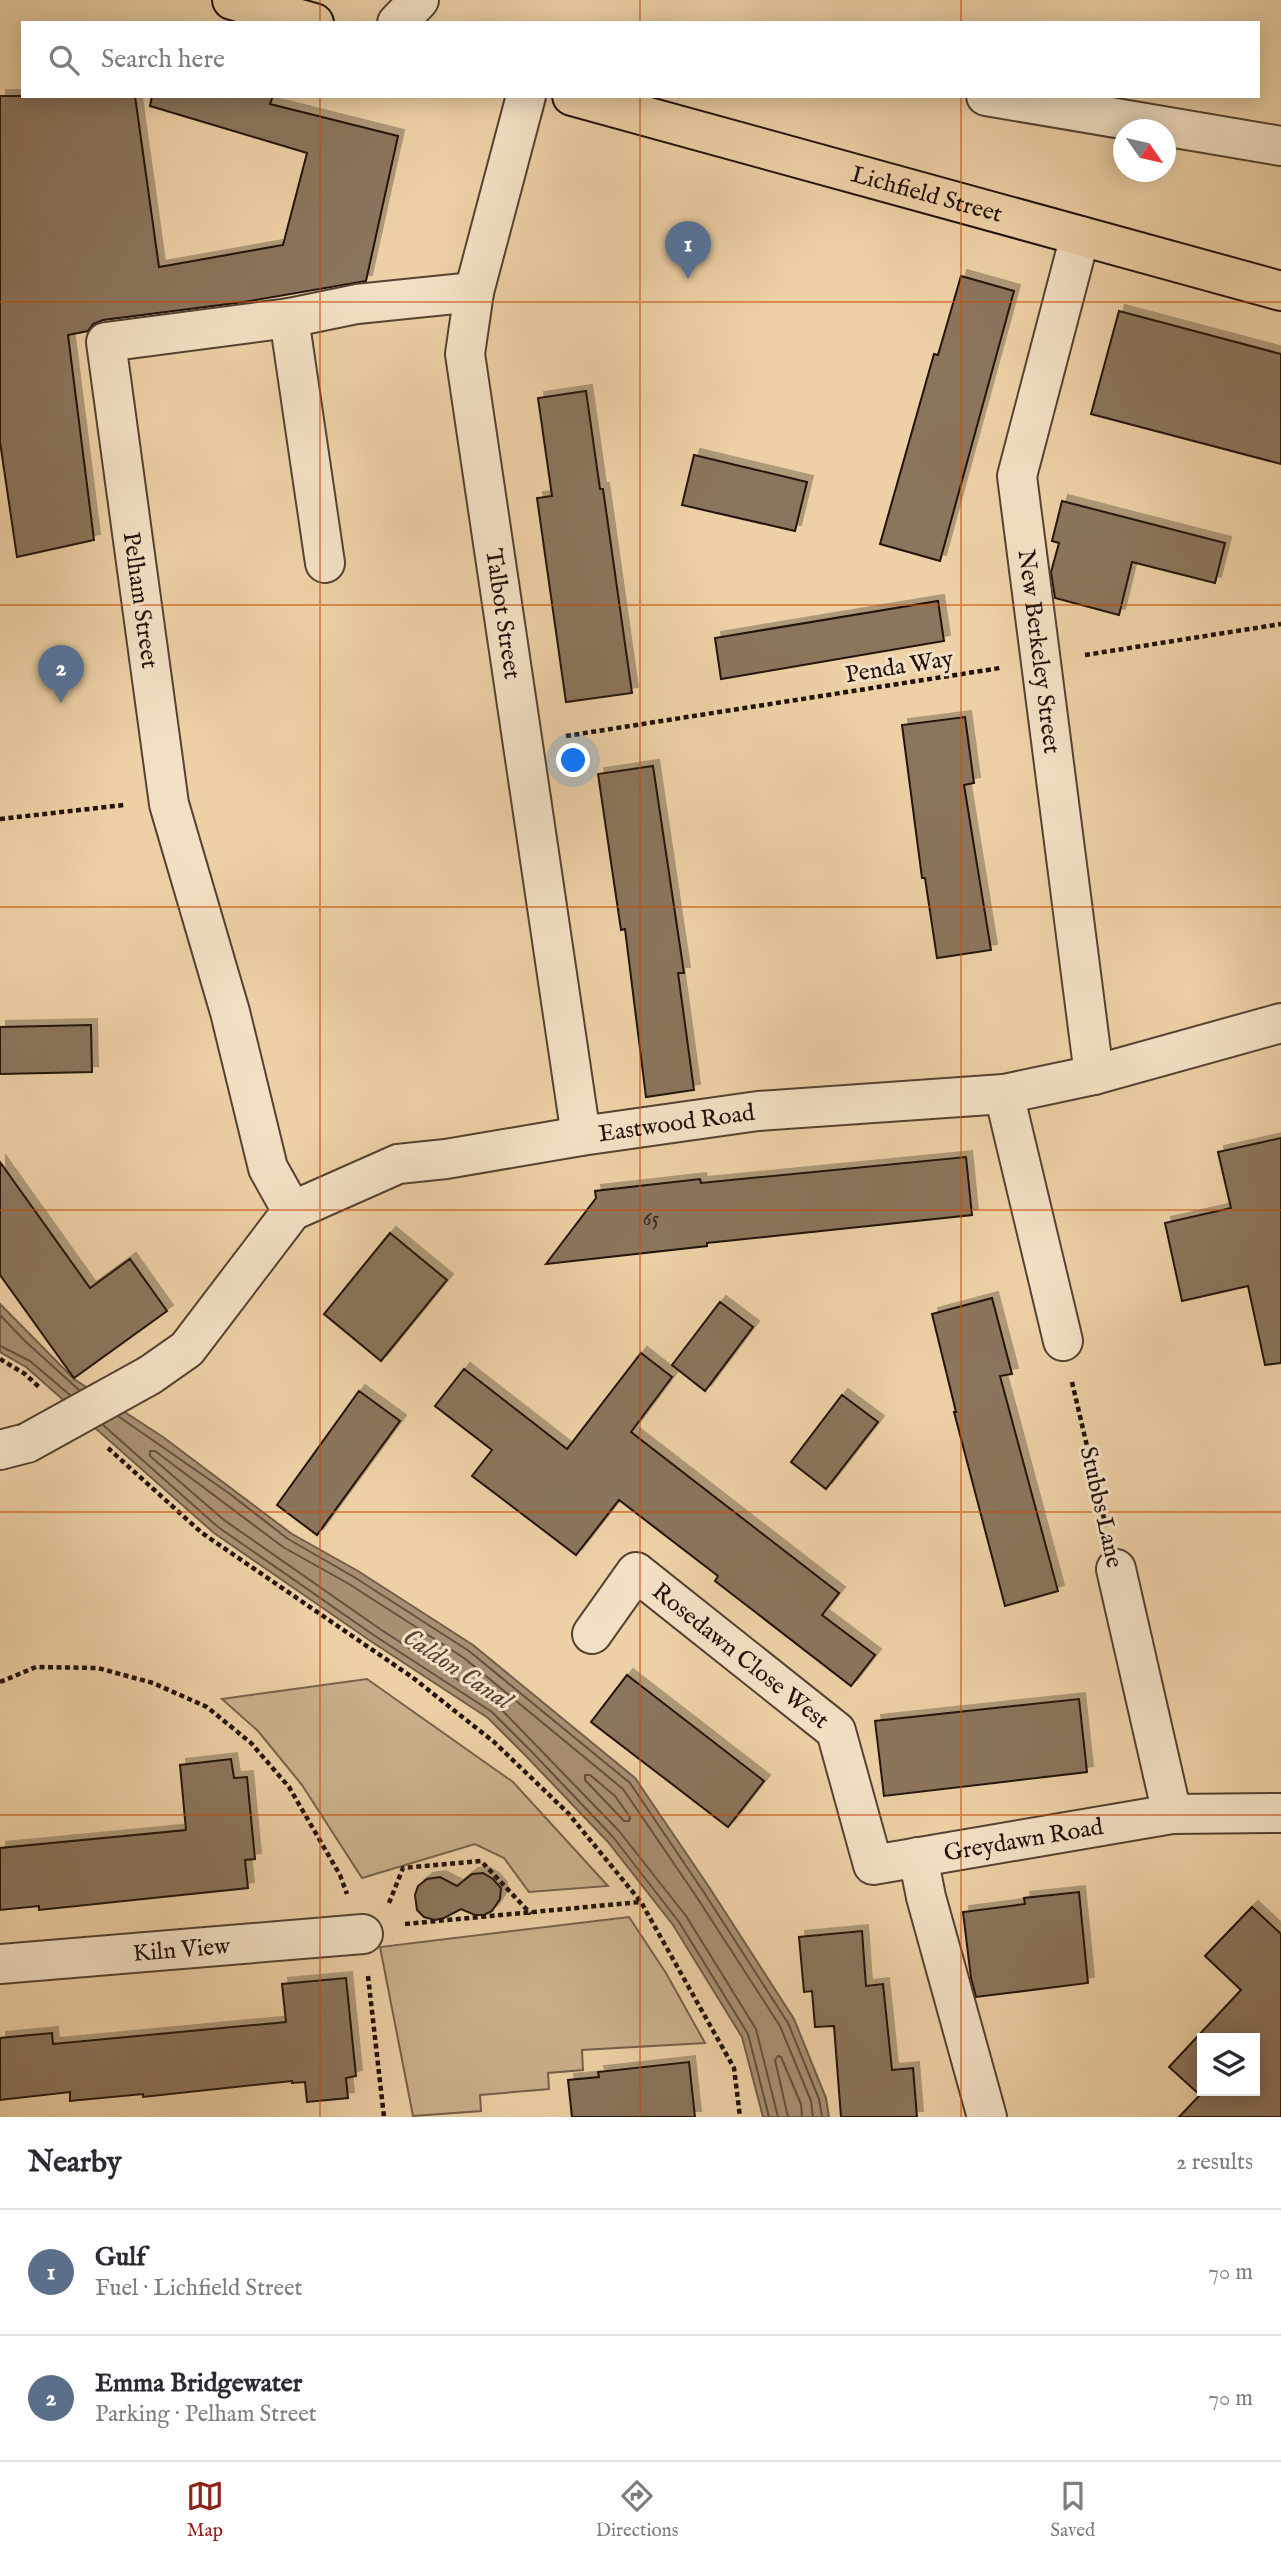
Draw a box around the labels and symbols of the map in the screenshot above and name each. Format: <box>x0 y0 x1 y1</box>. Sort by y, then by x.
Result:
north arrow <box>1113 119 1176 182</box>
street label: Lichfield Street <box>847 159 1006 231</box>
pin: 1 <box>665 221 711 279</box>
street label: Pelham Street <box>115 530 164 671</box>
street label: Talbot Street <box>477 547 527 681</box>
street label: New Berkeley Street <box>1010 548 1067 756</box>
street label: Penda Way <box>843 644 956 691</box>
pin: 2 <box>38 645 84 703</box>
your location <box>556 743 590 777</box>
street label: Eastwood Road <box>596 1098 757 1150</box>
house number: 65 <box>643 1206 660 1233</box>
street label: Stubbs Lane <box>1072 1444 1130 1571</box>
street label: Rosedawn Close West <box>645 1577 835 1736</box>
water label: Caldon Canal <box>396 1621 520 1719</box>
street label: Greydawn Road <box>942 1812 1106 1870</box>
street label: Kiln View <box>132 1931 232 1970</box>

